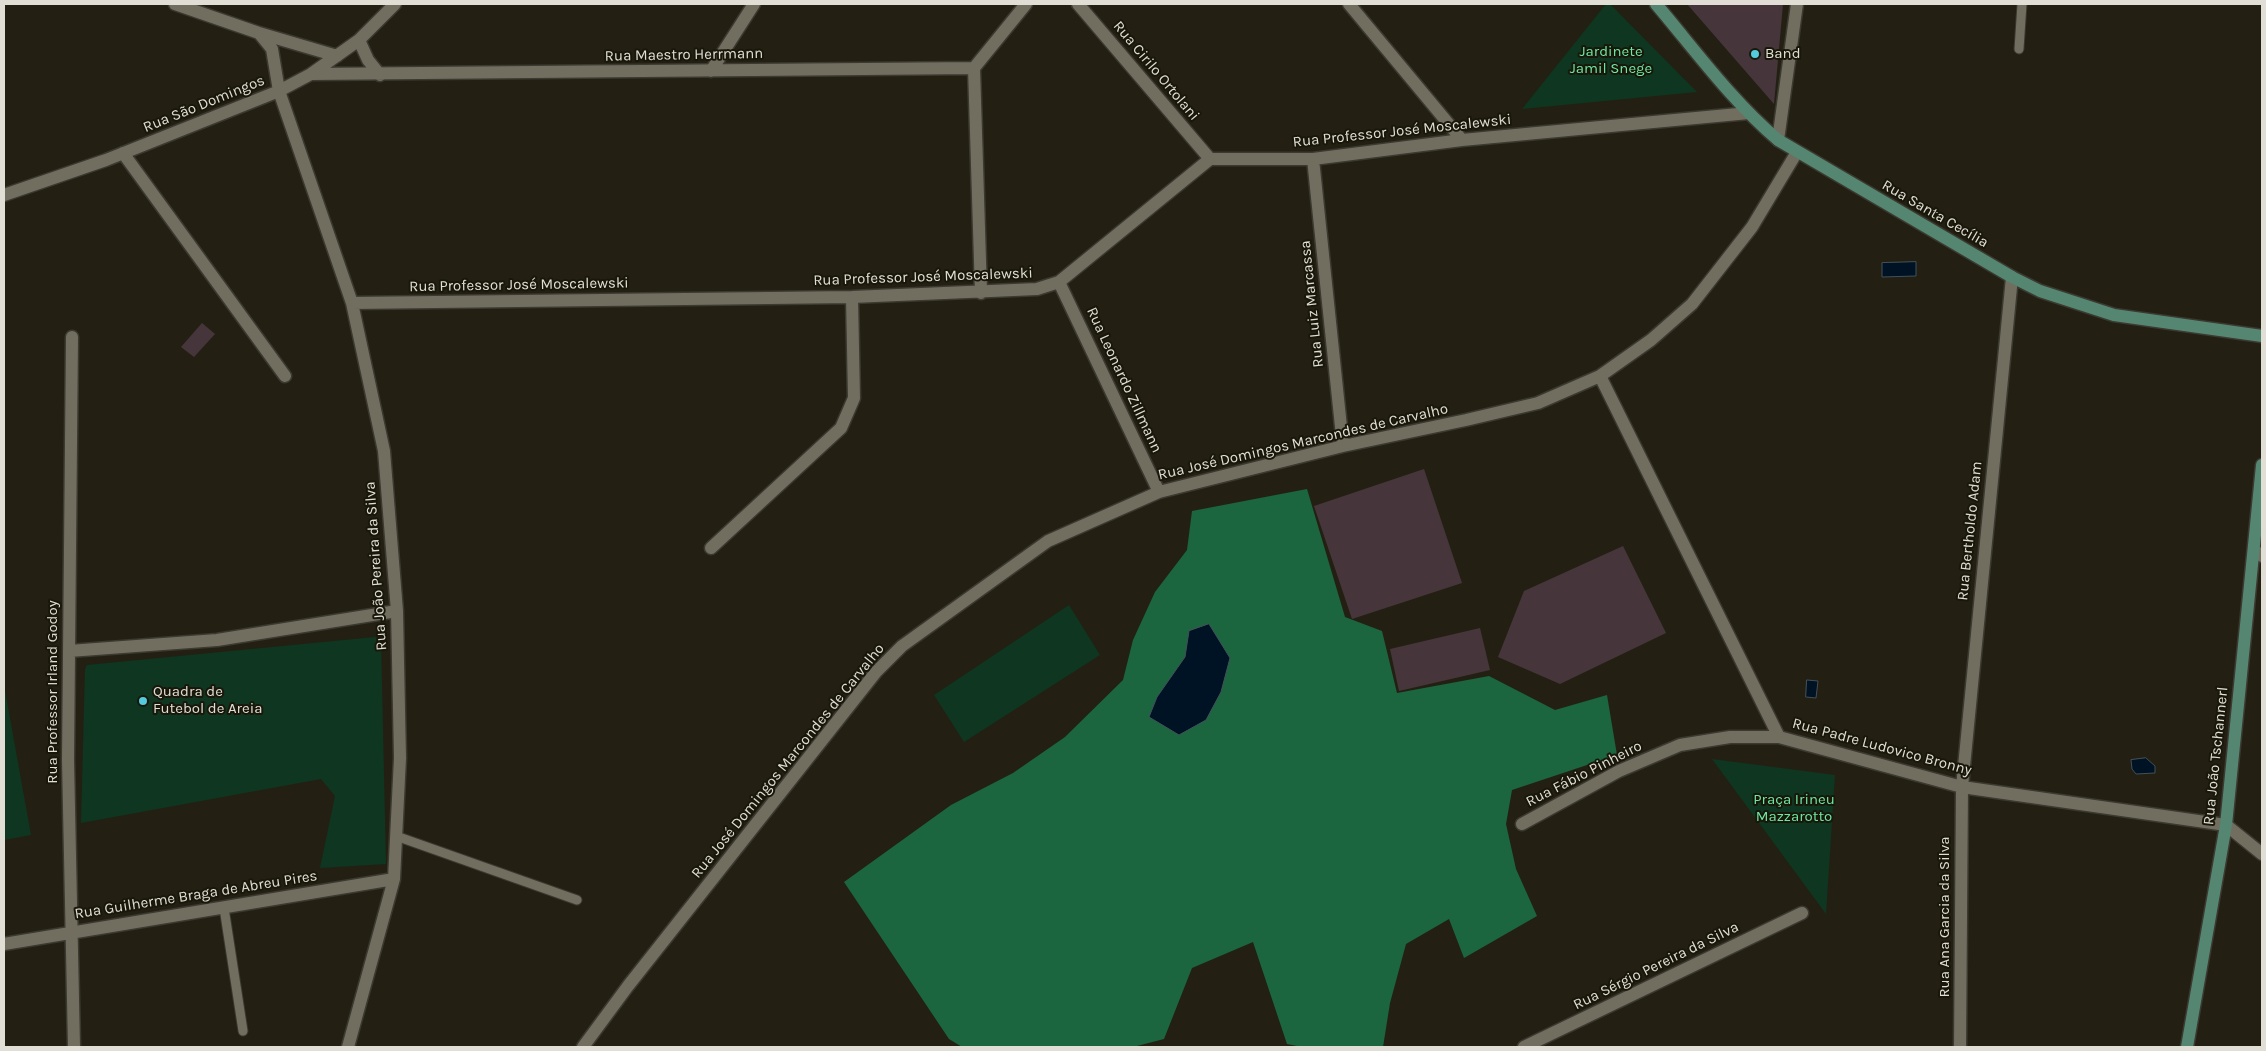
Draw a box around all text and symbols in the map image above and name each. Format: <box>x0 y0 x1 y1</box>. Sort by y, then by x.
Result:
street label: Rua Cirilo Ortolani <box>1109 18 1203 124</box>
park label: Jardinete Jamil Snege <box>1570 43 1652 78</box>
street label: Rua Maestro Herrmann <box>605 45 763 65</box>
place label: Band <box>1765 45 1801 63</box>
marker: Band <box>1749 48 1761 60</box>
street label: Rua São Domingos <box>141 71 267 137</box>
street label: Rua Professor José Moscalewski <box>1292 111 1512 151</box>
street label: Rua Santa Cecília <box>1879 176 1991 252</box>
street label: Rua Luiz Marcassa <box>1296 240 1328 368</box>
street label: Rua Professor José Moscalewski <box>813 264 1033 290</box>
street label: Rua Professor José Moscalewski <box>409 274 629 296</box>
street label: Rua Leonardo Zillmann <box>1082 304 1166 456</box>
street label: Rua José Domingos Marcondes de Carvalho <box>1156 400 1450 484</box>
street label: Rua Bertholdo Adam <box>1954 460 1986 602</box>
street label: Rua João Pereira da Silva <box>361 481 391 651</box>
street label: Rua Professor Irland Godoy <box>44 600 62 784</box>
street label: Rua José Domingos Marcondes de Carvalho <box>688 640 888 882</box>
place label: Quadra de Futebol de Areia <box>153 683 262 718</box>
street label: Rua João Tschannerl <box>2200 686 2232 826</box>
marker: Quadra de Futebol de Areia <box>137 695 149 707</box>
street label: Rua Padre Ludovico Bronny <box>1790 714 1974 780</box>
street label: Rua Fábio Pinheiro <box>1523 737 1645 811</box>
park label: Praça Irineu Mazzarotto <box>1753 791 1835 826</box>
street label: Rua Ana Garcia da Silva <box>1936 836 1954 998</box>
street label: Rua Guilherme Braga de Abreu Pires <box>73 867 319 923</box>
street label: Rua Sérgio Pereira da Silva <box>1570 918 1742 1014</box>

